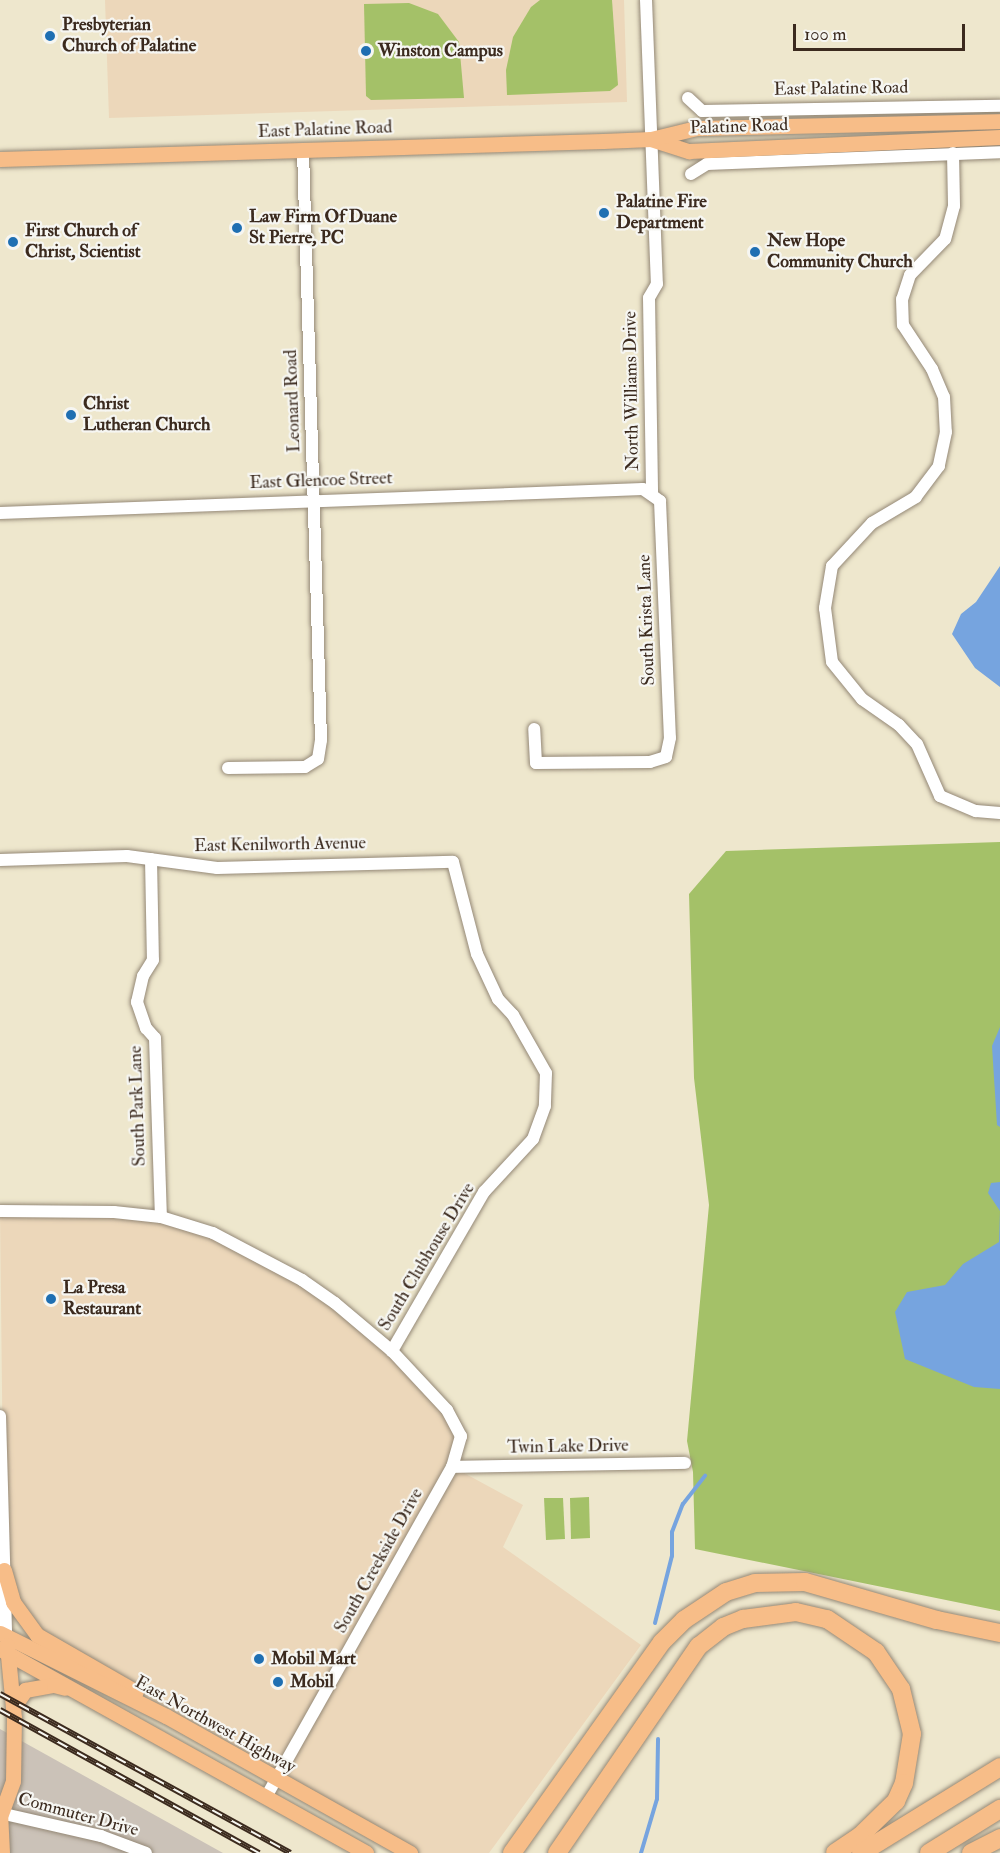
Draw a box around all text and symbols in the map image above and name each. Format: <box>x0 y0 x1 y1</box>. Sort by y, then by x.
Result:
scale bar <box>796 12 968 50</box>
place label: Presbyterian Church of Palatine <box>62 15 196 57</box>
text: 100 m <box>804 23 847 46</box>
marker: Presbyterian Church of Palatine <box>43 29 57 43</box>
place label: Winston Campus <box>378 40 503 62</box>
marker: Winston Campus <box>359 44 373 58</box>
street label: East Palatine Road <box>774 77 908 101</box>
street label: Palatine Road <box>689 114 789 140</box>
street label: East Palatine Road <box>257 117 393 143</box>
place label: Palatine Fire Department <box>616 192 707 234</box>
marker: Palatine Fire Department <box>597 206 611 220</box>
place label: Law Firm Of Duane St Pierre, PC <box>249 207 397 250</box>
place label: First Church of Christ, Scientist <box>25 221 140 264</box>
marker: Law Firm Of Duane St Pierre, PC <box>230 221 244 235</box>
place label: New Hope Community Church <box>767 231 913 274</box>
marker: First Church of Christ, Scientist <box>6 235 20 249</box>
marker: New Hope Community Church <box>748 245 762 259</box>
street label: North Williams Drive <box>620 311 644 471</box>
street label: Leonard Road <box>280 349 306 453</box>
place label: Christ Lutheran Church <box>83 394 210 436</box>
marker: Christ Lutheran Church <box>64 408 78 422</box>
street label: East Glencoe Street <box>249 468 393 494</box>
street label: South Krista Lane <box>634 554 660 686</box>
street label: East Kenilworth Avenue <box>194 833 366 857</box>
street label: South Park Lane <box>125 1045 151 1167</box>
street label: South Clubhouse Drive <box>374 1179 480 1335</box>
place label: La Presa Restaurant <box>63 1278 141 1320</box>
marker: La Presa Restaurant <box>44 1292 58 1306</box>
street label: Twin Lake Drive <box>507 1435 629 1459</box>
street label: South Creekside Drive <box>330 1485 428 1637</box>
place label: Mobil Mart <box>271 1648 356 1670</box>
marker: Mobil Mart <box>252 1652 266 1666</box>
place label: Mobil <box>290 1671 334 1693</box>
street label: East Northwest Highway <box>131 1672 299 1778</box>
marker: Mobil <box>271 1675 285 1689</box>
street label: Commuter Drive <box>15 1789 141 1841</box>

